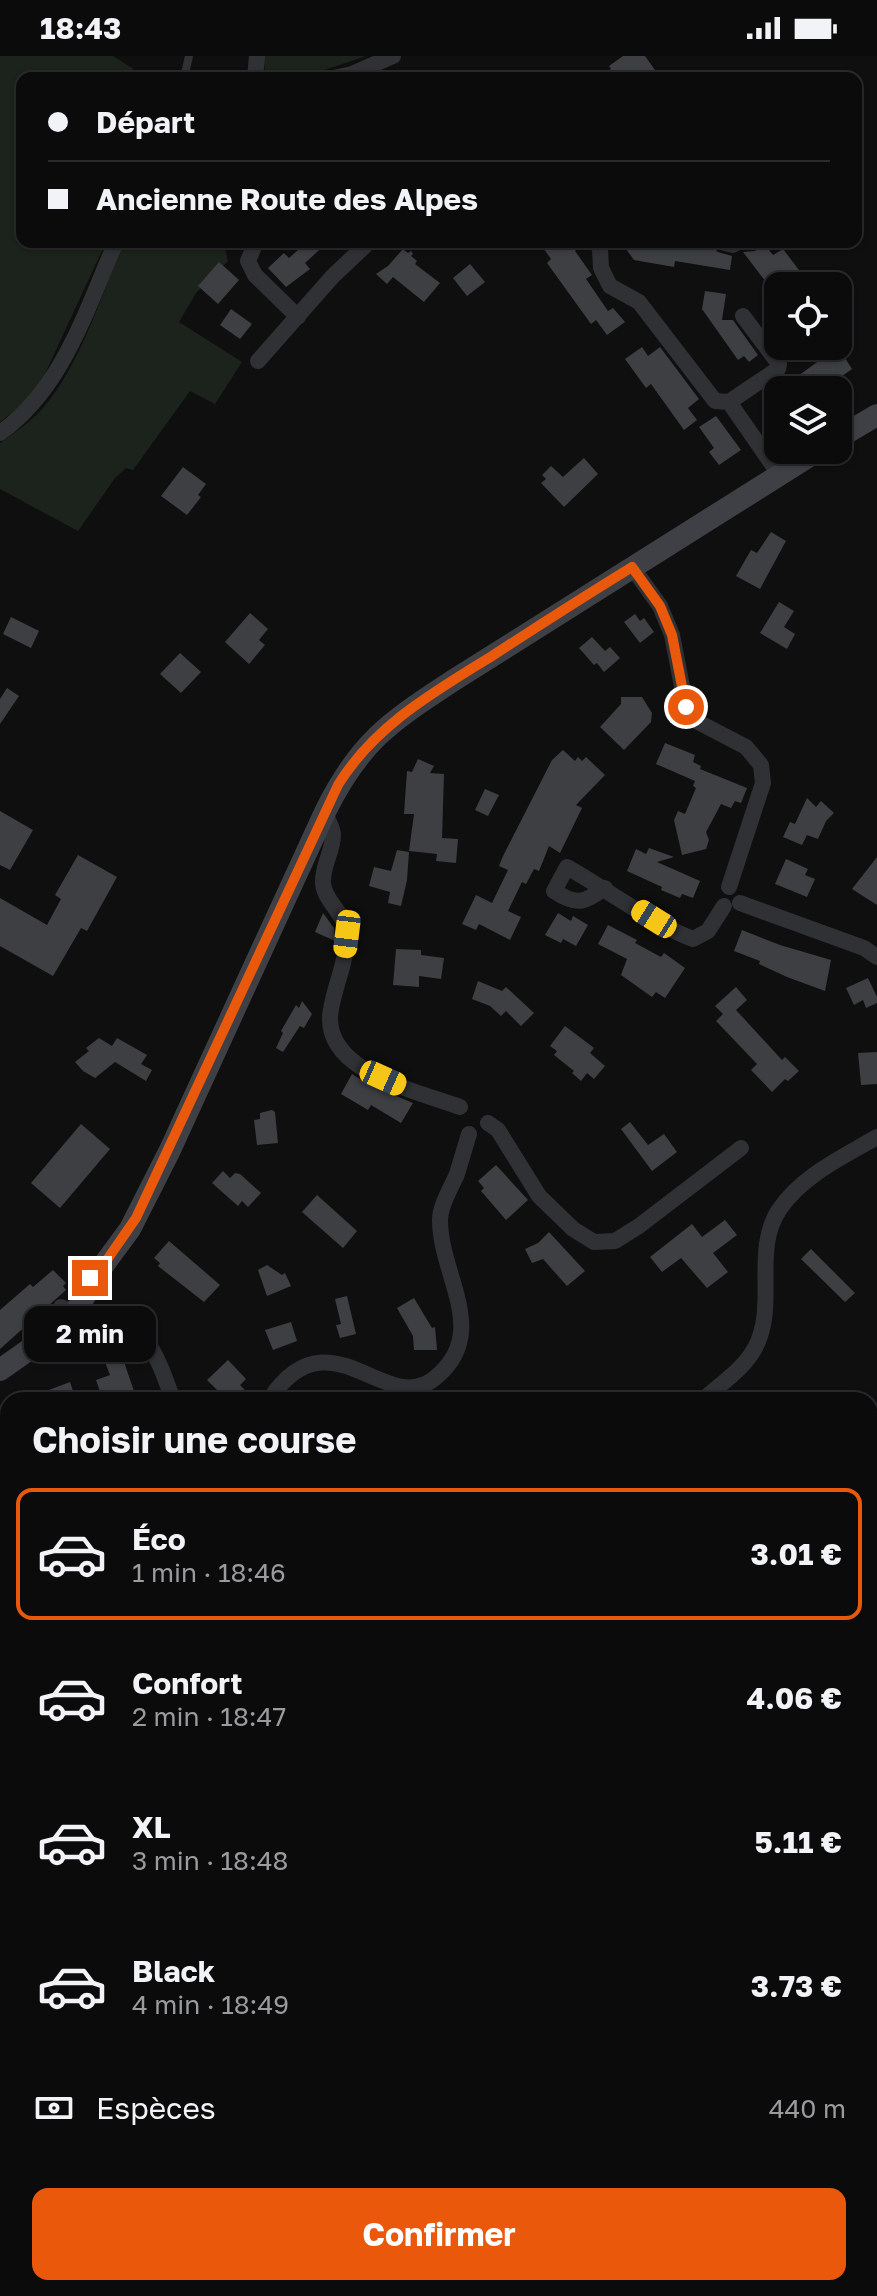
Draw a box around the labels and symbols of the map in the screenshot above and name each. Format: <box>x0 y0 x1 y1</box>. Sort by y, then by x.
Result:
route start <box>668 689 704 725</box>
car <box>627 896 681 942</box>
car <box>332 909 362 959</box>
car <box>356 1057 410 1099</box>
route end <box>72 1260 108 1296</box>
callout: 2 min <box>24 1306 156 1362</box>

